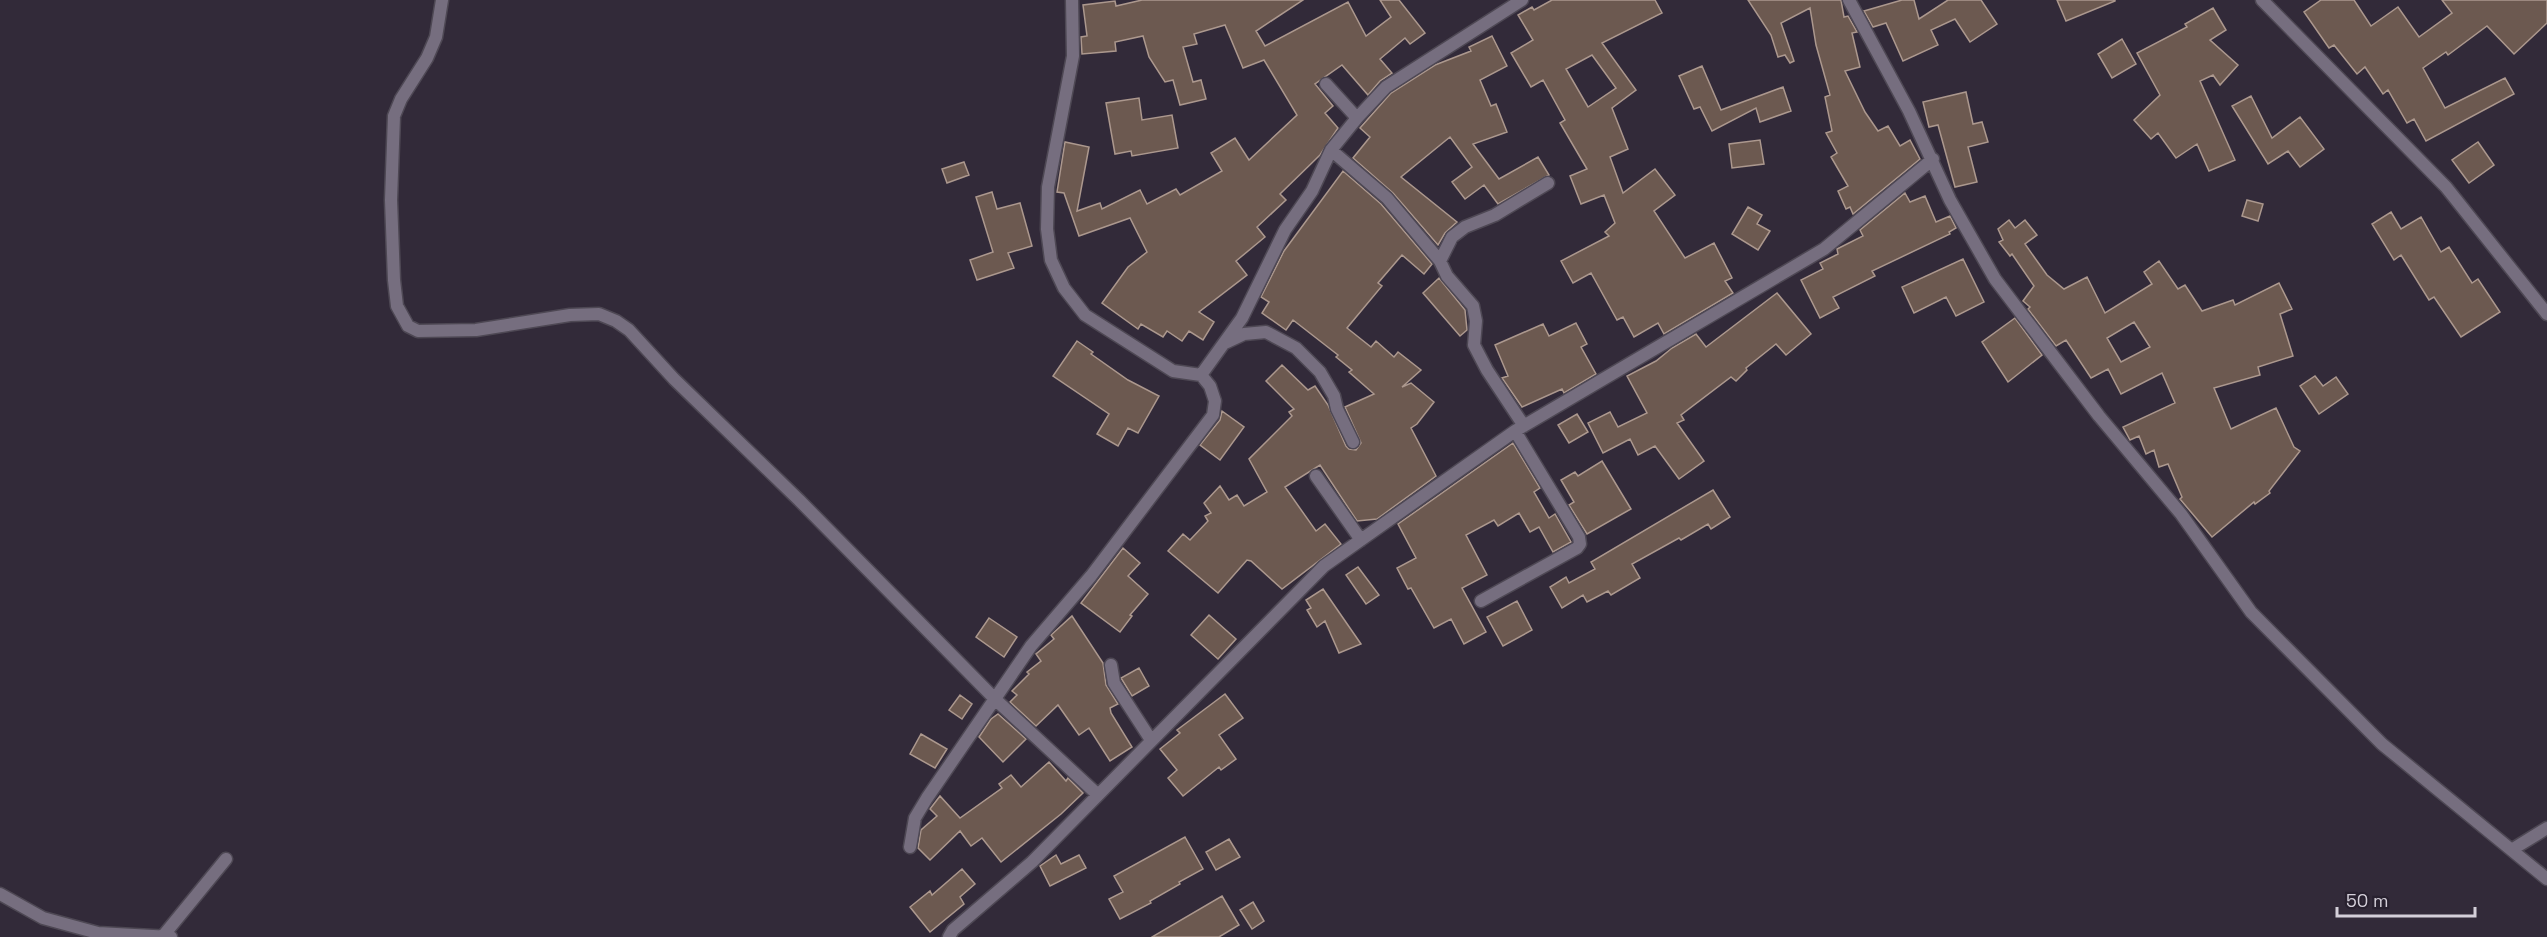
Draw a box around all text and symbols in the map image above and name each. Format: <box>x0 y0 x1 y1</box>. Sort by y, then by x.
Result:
scale bar <box>2337 880 2475 918</box>
text: 50 m <box>2346 889 2388 912</box>

